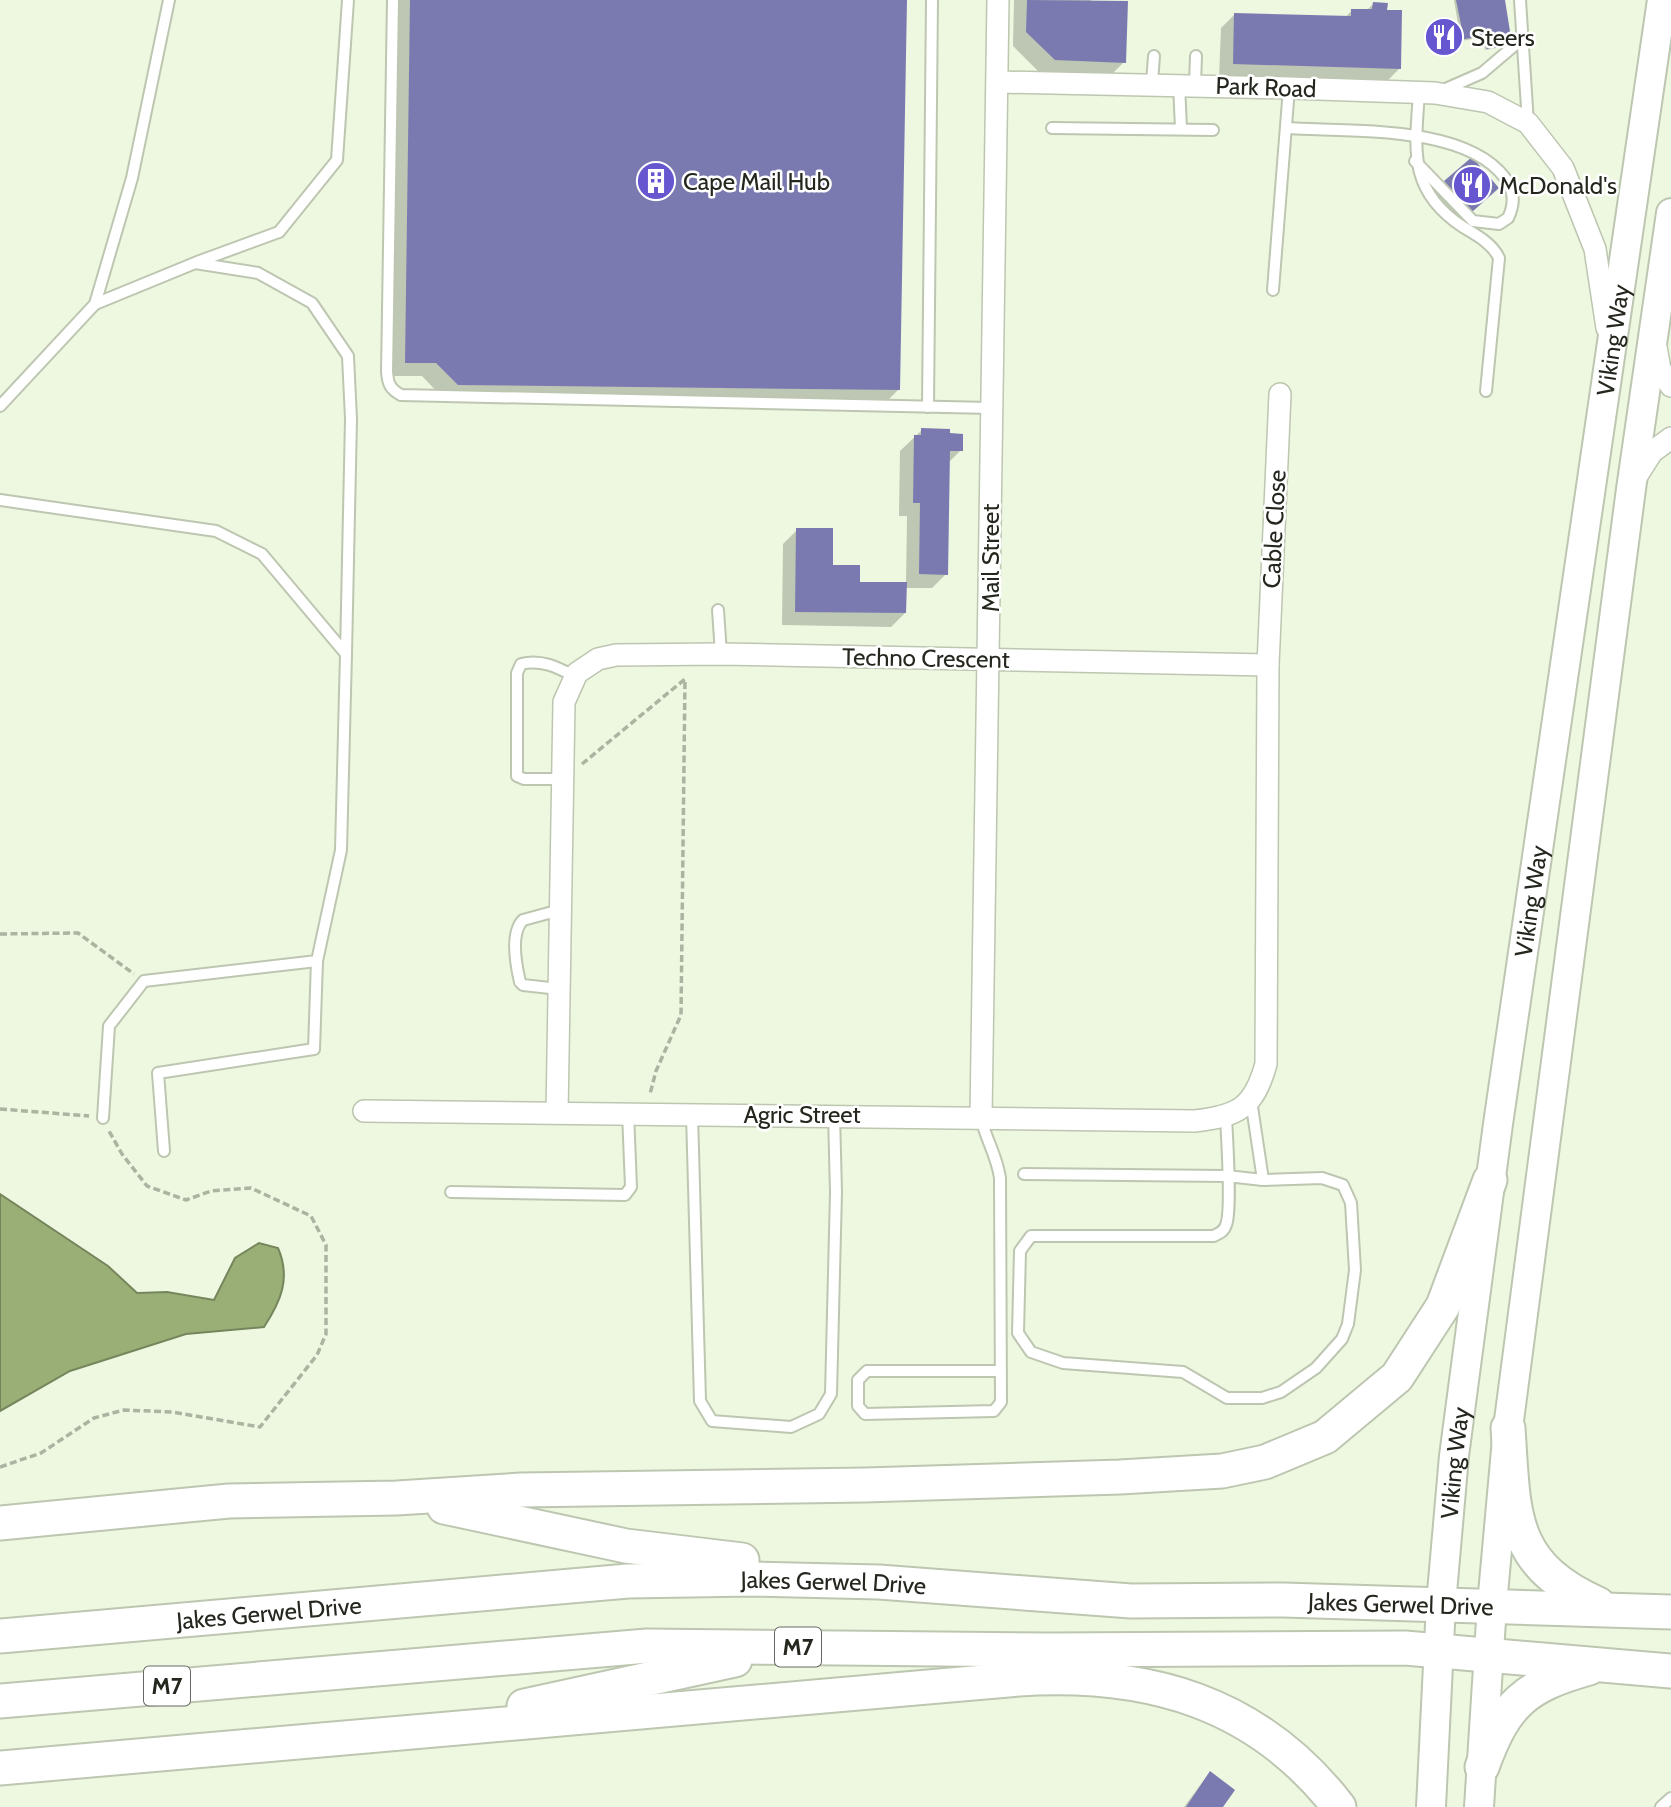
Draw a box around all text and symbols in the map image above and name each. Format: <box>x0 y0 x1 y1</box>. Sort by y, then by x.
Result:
restaurant icon: Steers <box>1423 16 1465 58</box>
place label: Steers <box>1471 23 1535 52</box>
street label: Park Road <box>1215 71 1317 103</box>
building icon: Cape Mail Hub <box>635 160 677 202</box>
restaurant icon: McDonald's <box>1451 164 1493 206</box>
place label: Cape Mail Hub <box>683 167 830 196</box>
place label: McDonald's <box>1499 171 1617 200</box>
street label: Viking Way <box>1590 282 1635 398</box>
street label: Cable Close <box>1256 469 1292 589</box>
street label: Mail Street <box>976 504 1005 612</box>
street label: Techno Crescent <box>842 642 1010 674</box>
street label: Viking Way <box>1508 843 1553 959</box>
street label: Agric Street <box>743 1100 861 1129</box>
street label: Viking Way <box>1434 1405 1475 1520</box>
street label: Jakes Gerwel Drive <box>739 1564 927 1600</box>
street label: Jakes Gerwel Drive <box>1307 1586 1494 1621</box>
street label: Jakes Gerwel Drive <box>174 1590 363 1635</box>
road number: M7 <box>775 1628 821 1666</box>
road number: M7 <box>144 1666 190 1706</box>

